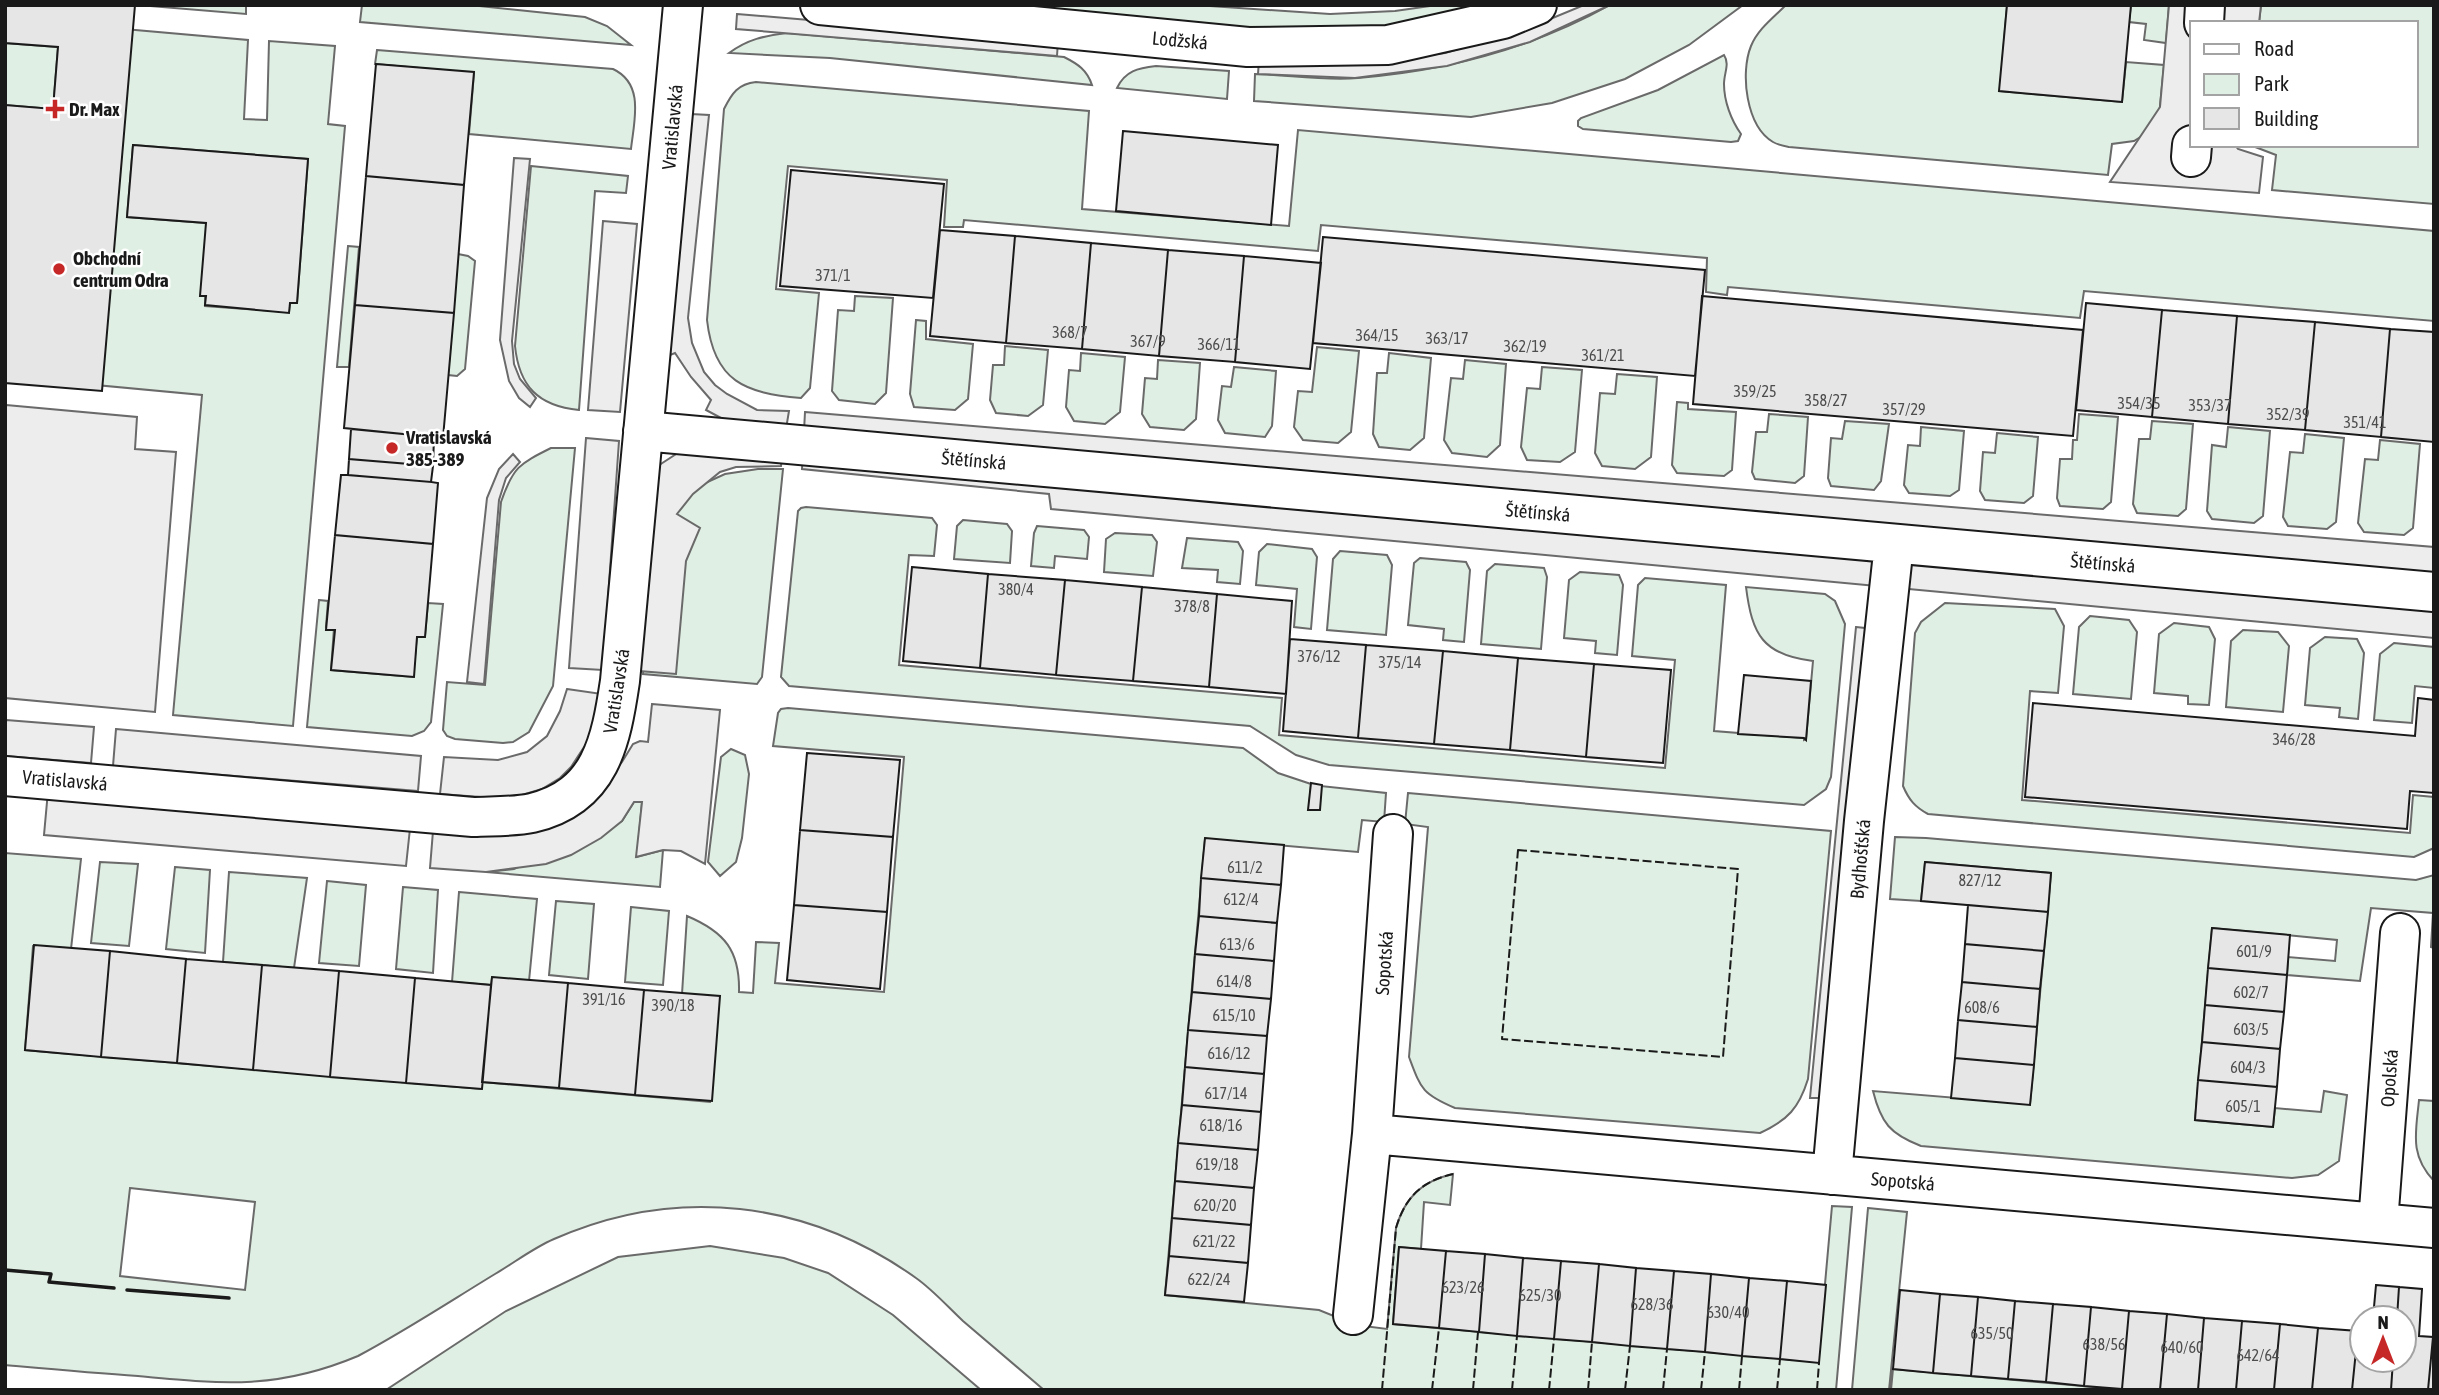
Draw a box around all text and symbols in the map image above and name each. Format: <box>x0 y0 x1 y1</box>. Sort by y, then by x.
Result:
legend <box>2190 21 2418 147</box>
street label: Lodžská <box>1151 27 1209 53</box>
text: Road <box>2254 36 2294 60</box>
text: Park <box>2254 71 2289 95</box>
street label: Vratislavská <box>657 83 687 171</box>
place label: Dr. Max <box>69 98 120 120</box>
marker: Dr. Max <box>47 101 63 117</box>
text: Building <box>2254 106 2318 130</box>
place label: Obchodní centrum Odra <box>73 247 169 291</box>
marker: Obchodní centrum Odra <box>51 261 67 277</box>
house number: 371/1 <box>815 266 851 284</box>
house number: 368/7 <box>1052 323 1088 341</box>
house number: 364/15 <box>1355 326 1399 344</box>
house number: 363/17 <box>1425 329 1469 347</box>
house number: 367/9 <box>1130 332 1166 350</box>
house number: 366/11 <box>1197 335 1241 353</box>
house number: 362/19 <box>1503 337 1547 355</box>
house number: 361/21 <box>1581 346 1625 364</box>
house number: 359/25 <box>1733 382 1777 400</box>
house number: 358/27 <box>1804 391 1848 409</box>
house number: 354/35 <box>2117 394 2161 412</box>
house number: 353/37 <box>2188 396 2232 414</box>
house number: 357/29 <box>1882 400 1926 418</box>
house number: 352/39 <box>2266 405 2310 423</box>
house number: 351/41 <box>2343 413 2387 431</box>
place label: Vratislavská 385-389 <box>405 426 492 470</box>
marker: Vratislavská 385-389 <box>384 440 400 456</box>
street label: Štětínská <box>941 446 1007 474</box>
street label: Štětínská <box>1505 498 1571 526</box>
street label: Štětínská <box>2070 549 2136 577</box>
house number: 380/4 <box>998 580 1034 598</box>
house number: 378/8 <box>1174 597 1210 615</box>
street label: Vratislavská <box>598 647 634 735</box>
house number: 376/12 <box>1297 647 1341 665</box>
house number: 375/14 <box>1378 653 1422 671</box>
house number: 346/28 <box>2272 730 2316 748</box>
street label: Vratislavská <box>21 765 109 795</box>
street label: Bydhošťská <box>1846 818 1874 900</box>
house number: 611/2 <box>1227 858 1263 876</box>
house number: 827/12 <box>1958 871 2002 889</box>
house number: 612/4 <box>1223 890 1259 908</box>
street label: Sopotská <box>1371 930 1397 996</box>
house number: 613/6 <box>1219 935 1255 953</box>
house number: 601/9 <box>2236 942 2272 960</box>
house number: 614/8 <box>1216 972 1252 990</box>
house number: 602/7 <box>2233 983 2269 1001</box>
house number: 391/16 <box>582 990 626 1008</box>
house number: 390/18 <box>651 996 695 1014</box>
house number: 608/6 <box>1964 998 2000 1016</box>
house number: 615/10 <box>1212 1006 1256 1024</box>
house number: 603/5 <box>2233 1020 2269 1038</box>
house number: 616/12 <box>1207 1044 1251 1062</box>
street label: Opolská <box>2376 1048 2402 1108</box>
house number: 604/3 <box>2230 1058 2266 1076</box>
house number: 617/14 <box>1204 1084 1248 1102</box>
house number: 605/1 <box>2225 1097 2261 1115</box>
house number: 618/16 <box>1199 1116 1243 1134</box>
house number: 619/18 <box>1195 1155 1239 1173</box>
street label: Sopotská <box>1870 1167 1936 1195</box>
house number: 620/20 <box>1193 1196 1237 1214</box>
house number: 621/22 <box>1192 1232 1236 1250</box>
house number: 622/24 <box>1187 1270 1231 1288</box>
house number: 623/26 <box>1441 1278 1485 1296</box>
house number: 625/30 <box>1518 1286 1562 1304</box>
house number: 628/36 <box>1630 1295 1674 1313</box>
house number: 630/40 <box>1706 1303 1750 1321</box>
north arrow <box>2348 1304 2418 1374</box>
text: N <box>2377 1311 2389 1333</box>
house number: 635/50 <box>1970 1324 2014 1342</box>
house number: 638/56 <box>2082 1335 2126 1353</box>
house number: 640/60 <box>2160 1338 2204 1356</box>
house number: 642/64 <box>2236 1346 2280 1364</box>

